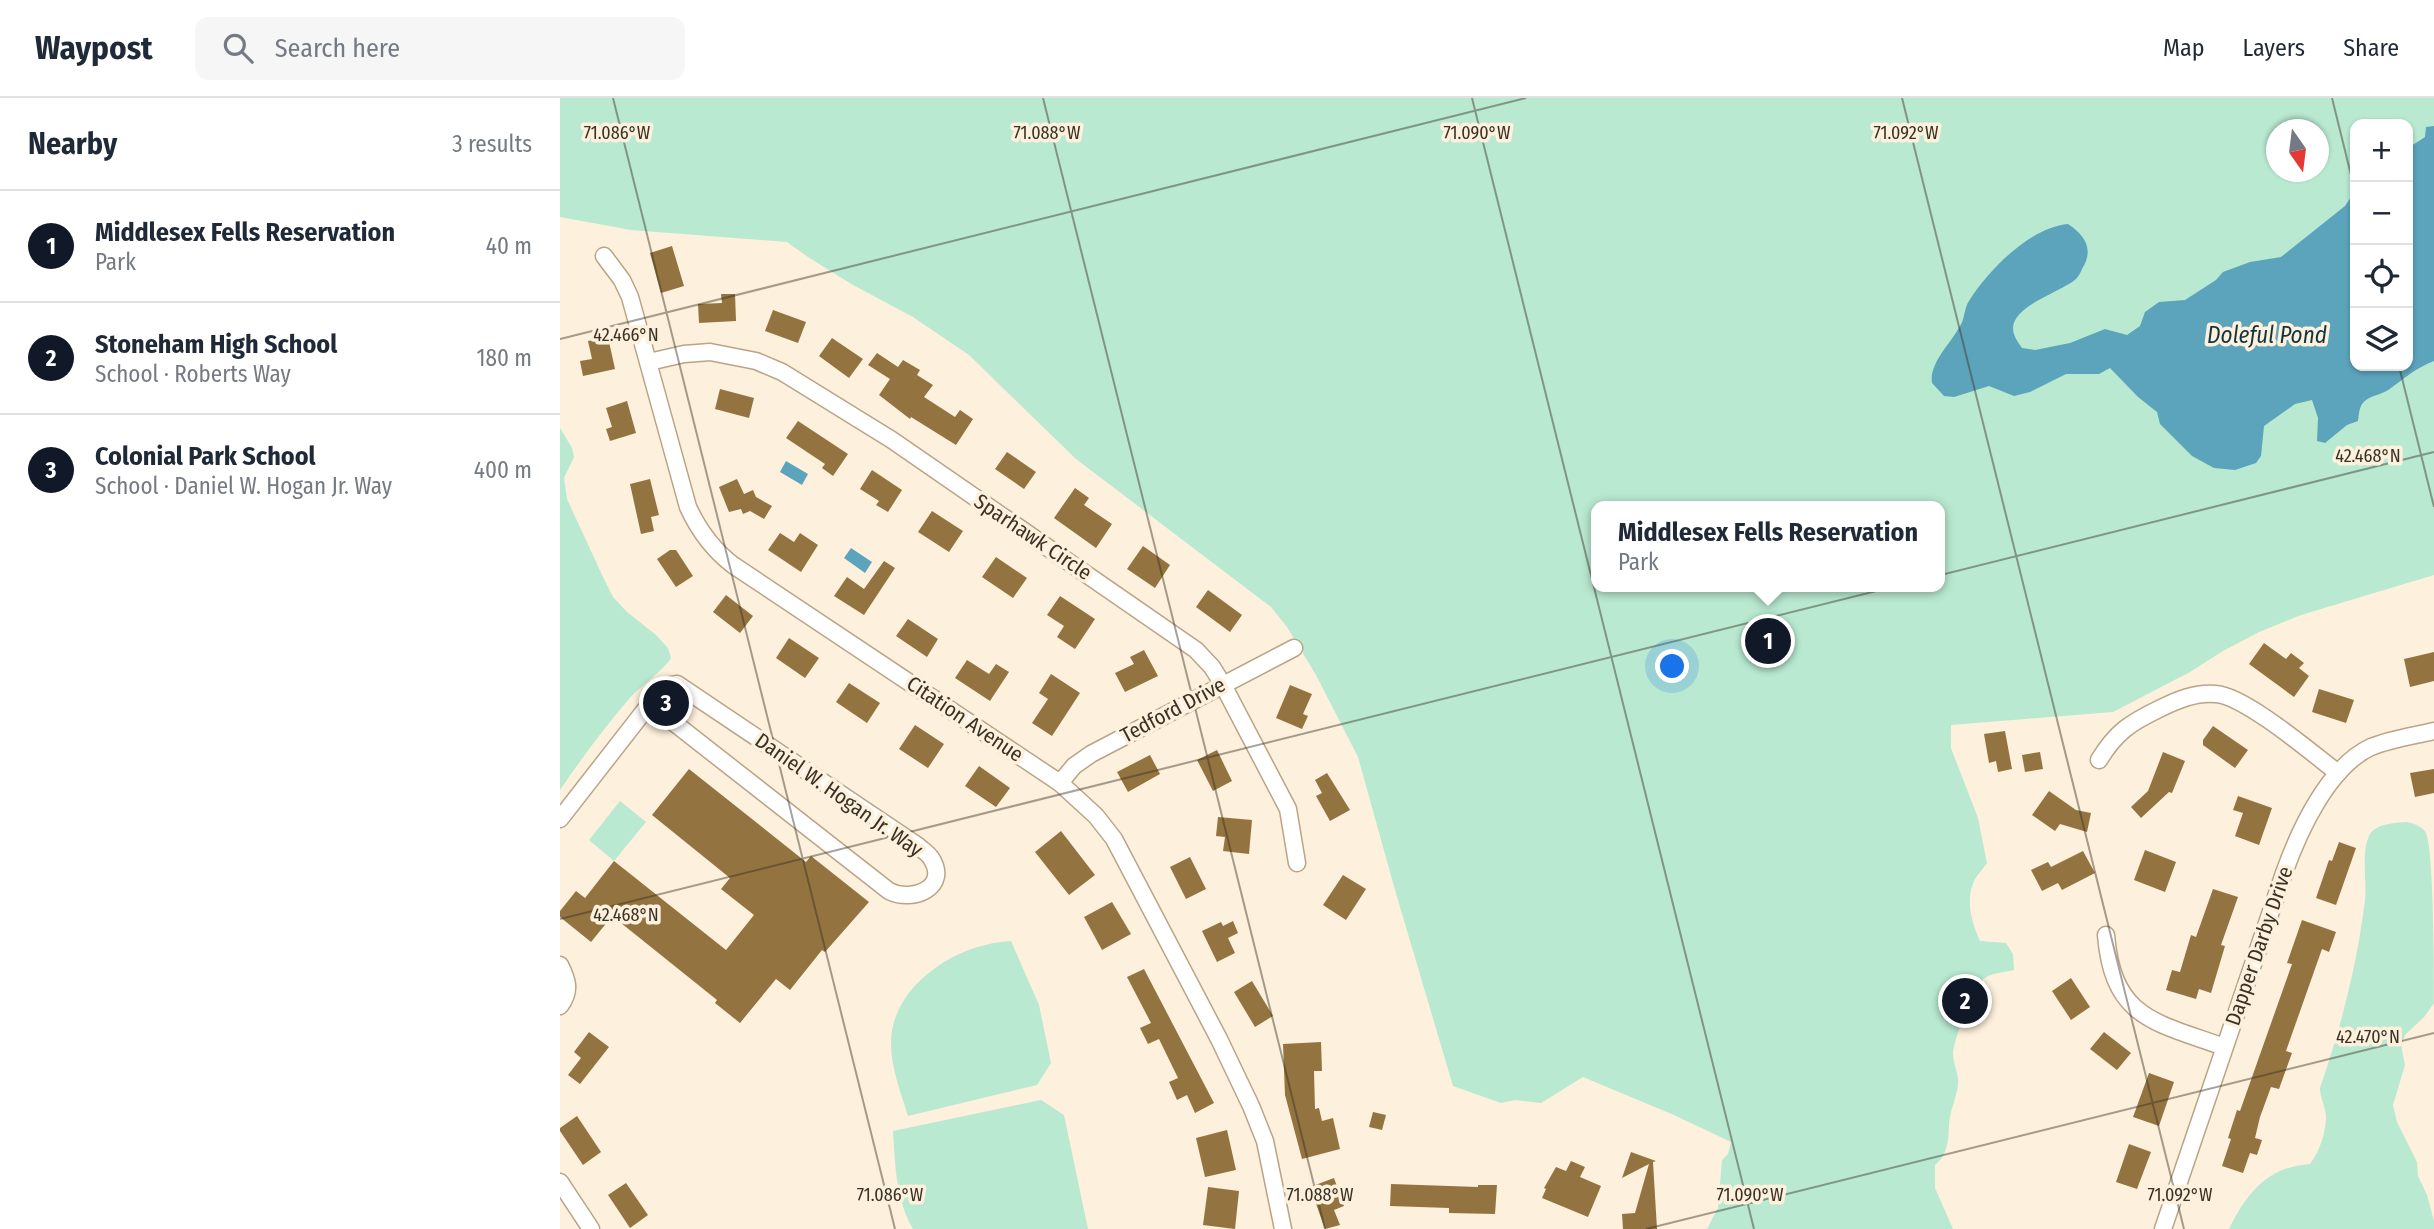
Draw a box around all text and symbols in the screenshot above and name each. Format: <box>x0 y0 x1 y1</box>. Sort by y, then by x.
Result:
search box <box>195 17 685 80</box>
text: Waypost <box>35 28 153 68</box>
icon: search <box>219 29 257 67</box>
text: Search here <box>275 33 400 64</box>
text: Map <box>2163 34 2205 62</box>
text: Layers <box>2243 34 2305 62</box>
text: Share <box>2343 34 2399 62</box>
north arrow <box>2266 119 2329 182</box>
map controls <box>2350 119 2413 371</box>
button: + <box>2350 119 2413 182</box>
text: 71.086°W <box>584 122 651 144</box>
text: 71.088°W <box>1014 122 1081 144</box>
text: 71.090°W <box>1444 122 1511 144</box>
text: 71.092°W <box>1873 122 1939 144</box>
text: Nearby <box>28 126 117 162</box>
text: 3 results <box>452 130 532 158</box>
button: − <box>2350 182 2413 245</box>
text: Middlesex Fells Reservation <box>95 217 395 248</box>
text: 1 <box>46 232 56 260</box>
text: 40 m <box>486 232 532 260</box>
button: locate <box>2350 245 2413 308</box>
text: Park <box>95 248 136 276</box>
button: layers <box>2350 308 2413 371</box>
water label: Doleful Pond <box>2207 321 2327 349</box>
text: 42.466°N <box>593 324 659 346</box>
text: Stoneham High School <box>95 329 337 360</box>
text: 2 <box>46 344 56 372</box>
text: 180 m <box>476 344 532 372</box>
text: School · Roberts Way <box>95 360 291 388</box>
text: Colonial Park School <box>95 441 316 472</box>
text: 42.468°N <box>2335 445 2401 467</box>
text: 3 <box>46 456 56 484</box>
text: 400 m <box>474 456 532 484</box>
text: School · Daniel W. Hogan Jr. Way <box>95 472 392 500</box>
street label: Sparhawk Circle <box>969 488 1097 586</box>
popup <box>1591 501 1945 592</box>
text: Middlesex Fells Reservation <box>1618 517 1918 548</box>
text: Park <box>1618 548 1659 576</box>
pin: 1 <box>1745 615 1791 667</box>
your location <box>1655 649 1689 683</box>
street label: Citation Avenue <box>902 670 1028 768</box>
street label: Tedford Drive <box>1116 672 1230 748</box>
pin: 3 <box>643 677 689 729</box>
street label: Daniel W. Hogan Jr. Way <box>750 727 928 863</box>
street label: Dapper Darby Drive <box>2220 863 2298 1029</box>
text: 42.468°N <box>593 904 659 926</box>
pin: 2 <box>1942 975 1988 1027</box>
text: 42.470°N <box>2336 1026 2400 1048</box>
text: 71.086°W <box>857 1184 924 1206</box>
text: 71.088°W <box>1287 1184 1354 1206</box>
text: 71.090°W <box>1717 1184 1784 1206</box>
text: 71.092°W <box>2147 1184 2213 1206</box>

